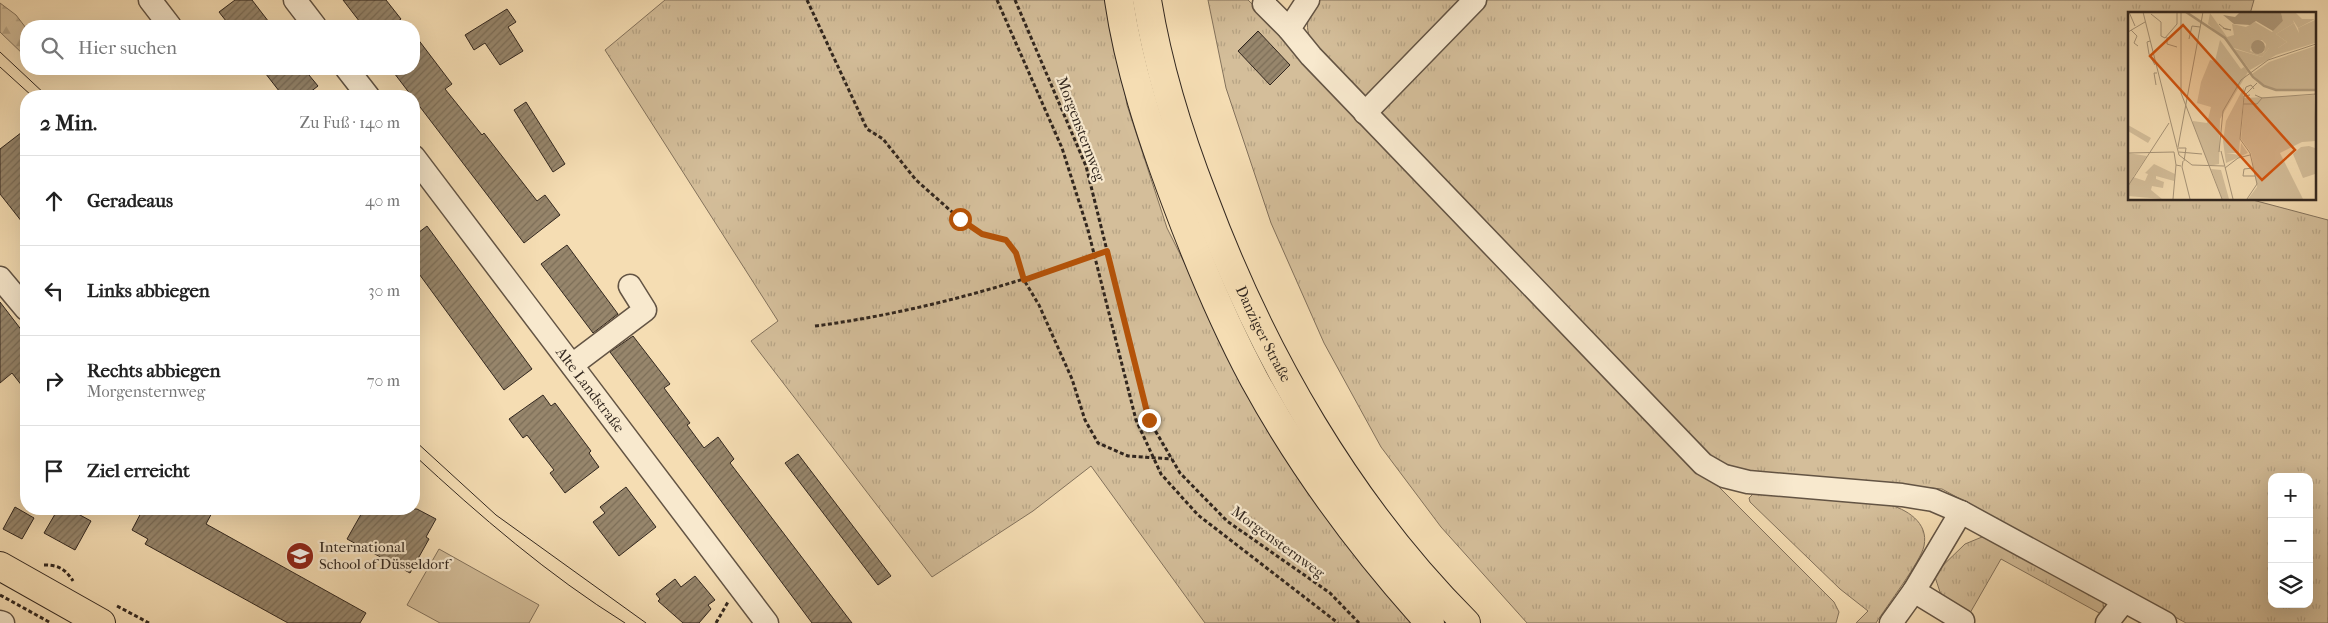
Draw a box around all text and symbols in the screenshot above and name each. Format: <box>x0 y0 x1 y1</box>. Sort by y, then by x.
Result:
inset map <box>2128 12 2316 200</box>
search box <box>20 20 420 75</box>
icon: search <box>38 34 66 62</box>
text: Hier suchen <box>78 37 177 59</box>
street label: Morgensternweg <box>1053 74 1110 185</box>
text: 2 Min. <box>40 111 97 135</box>
text: Zu Fuß · 140 m <box>300 113 400 132</box>
icon: ahead <box>40 187 68 215</box>
text: Geradeaus <box>87 190 173 212</box>
text: 40 m <box>365 191 400 210</box>
route start <box>949 208 972 231</box>
icon: left <box>40 277 68 305</box>
text: Links abbiegen <box>87 280 210 302</box>
text: 30 m <box>368 281 400 300</box>
street label: Danziger Straße <box>1232 283 1295 386</box>
street label: Alte Landstraße <box>552 343 629 437</box>
text: Rechts abbiegen <box>87 360 221 382</box>
icon: right <box>40 367 68 395</box>
text: 70 m <box>367 371 400 390</box>
text: Morgensternweg <box>87 382 205 401</box>
route end <box>1138 409 1161 432</box>
icon: arrive <box>40 457 68 485</box>
text: Ziel erreicht <box>87 460 190 482</box>
map controls <box>2268 473 2313 608</box>
button: + <box>2268 473 2313 518</box>
street label: Morgensternweg <box>1228 502 1329 582</box>
button: − <box>2268 518 2313 563</box>
place label: International School of Düsseldorf <box>319 538 452 573</box>
school or university icon: International School of Düsseldorf <box>285 541 315 571</box>
button: layers <box>2268 563 2313 608</box>

